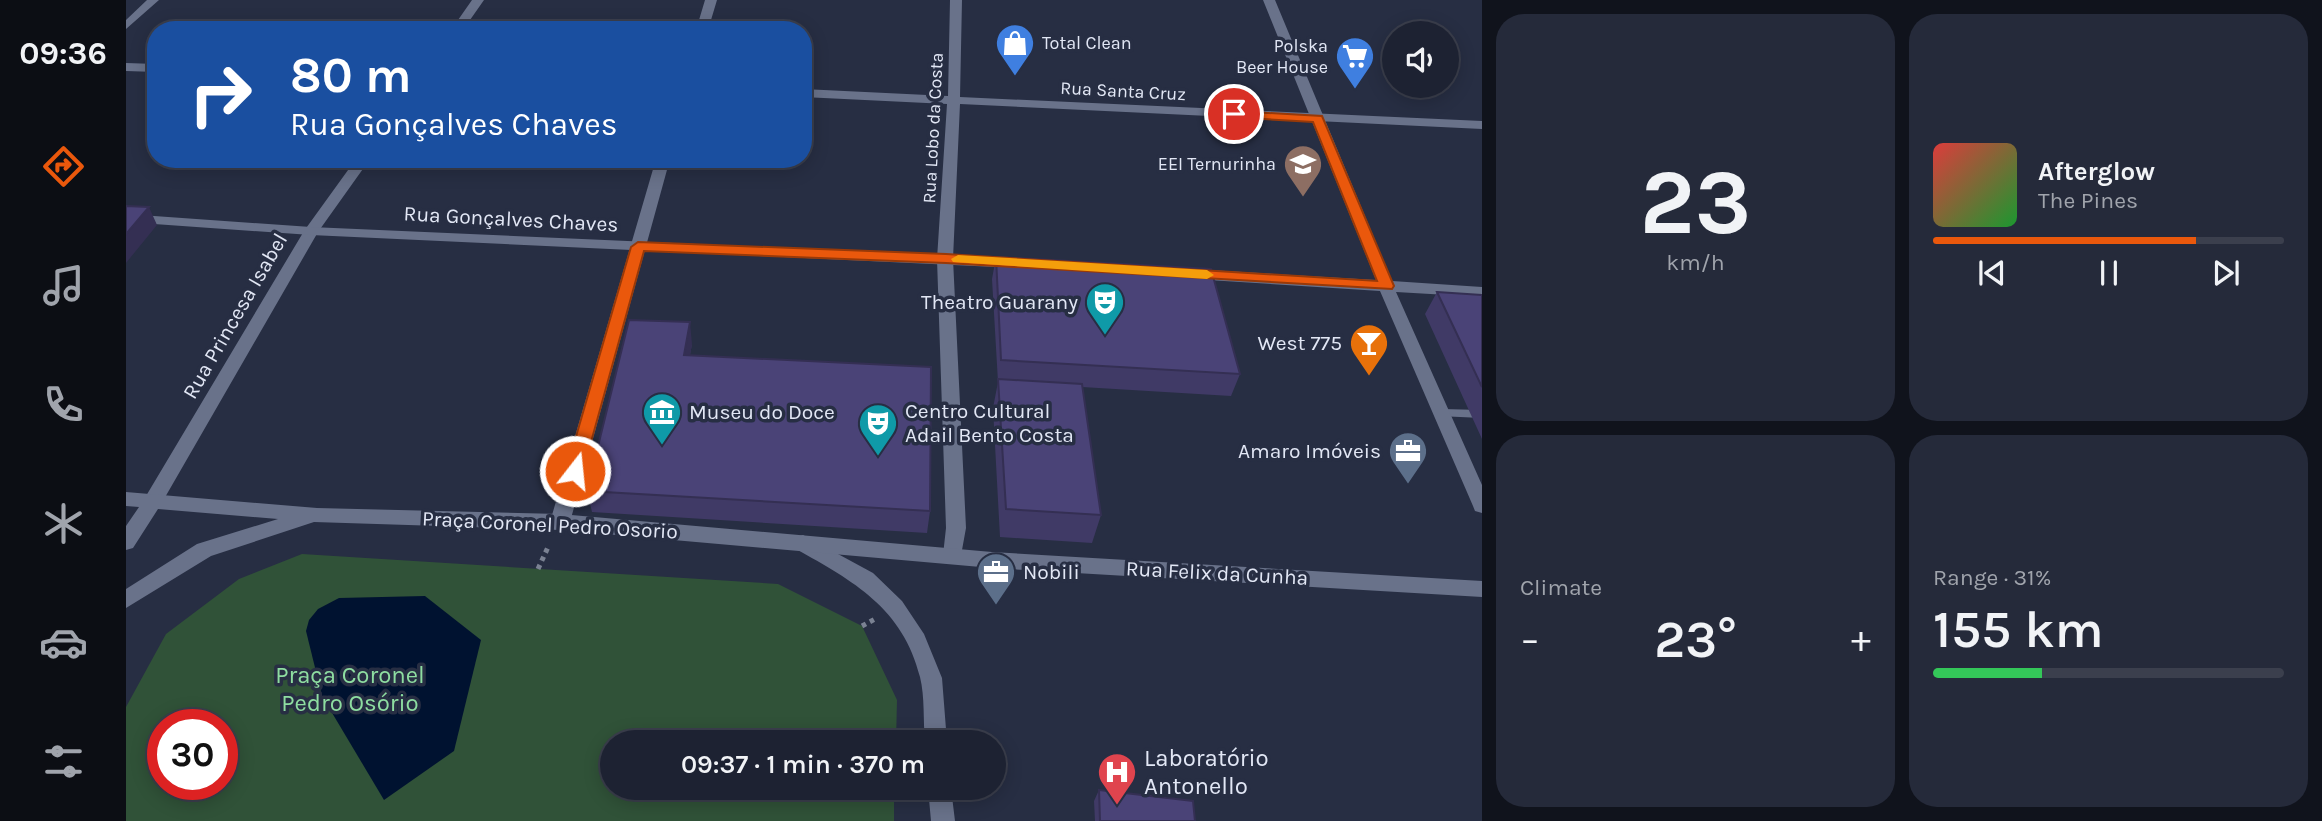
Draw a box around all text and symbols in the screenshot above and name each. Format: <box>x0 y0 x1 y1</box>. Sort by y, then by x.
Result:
map controls <box>1382 21 1459 98</box>
button: sound <box>1382 21 1459 98</box>
shop icon: Total Clean <box>994 22 1036 77</box>
place label: Total Clean <box>1042 32 1132 54</box>
text: 09:36 <box>19 35 107 72</box>
place label: Polska Beer House <box>1236 35 1328 78</box>
supermarket icon: Polska Beer House <box>1334 35 1376 90</box>
text: 80 m <box>290 47 412 104</box>
icon: right <box>175 49 266 140</box>
street label: Rua Lobo da Costa <box>918 52 948 204</box>
street label: Rua Santa Cruz <box>1060 77 1186 105</box>
pin <box>1204 84 1264 144</box>
icon: arrive <box>1215 95 1253 133</box>
text: Rua Gonçalves Chaves <box>290 106 618 143</box>
icon: directions <box>39 142 88 191</box>
school or university icon: EEI Ternurinha <box>1282 143 1324 198</box>
text: 23 <box>1640 150 1751 256</box>
place label: EEI Ternurinha <box>1158 153 1276 175</box>
text: Afterglow <box>2038 156 2155 187</box>
text: The Pines <box>2038 187 2138 214</box>
street label: Rua Gonçalves Chaves <box>403 201 619 237</box>
street label: Rua Princesa Isabel <box>178 229 292 403</box>
text: km/h <box>1666 249 1725 276</box>
icon: previous <box>1973 254 2011 292</box>
icon: pause <box>2090 254 2128 292</box>
icon: next <box>2207 254 2245 292</box>
icon: music <box>39 261 88 310</box>
theatre icon: Theatro Guarany <box>1084 281 1126 336</box>
place label: Theatro Guarany <box>921 290 1078 314</box>
bar icon: West 775 <box>1348 322 1390 377</box>
place label: West 775 <box>1258 331 1342 355</box>
icon: phone <box>39 380 88 429</box>
museum icon: Museu do Doce <box>641 391 683 446</box>
place label: Centro Cultural Adail Bento Costa <box>905 399 1074 447</box>
place label: Museu do Doce <box>689 400 835 424</box>
theatre icon: Centro Cultural Adail Bento Costa <box>857 402 899 457</box>
office icon: Amaro Imóveis <box>1387 430 1429 485</box>
position arrow <box>538 434 612 508</box>
place label: Amaro Imóveis <box>1238 439 1381 463</box>
icon: climate <box>39 499 88 548</box>
street label: Praça Coronel Pedro Osorio <box>421 506 679 544</box>
office icon: Nobili <box>975 551 1017 606</box>
street label: Rua Felix da Cunha <box>1125 556 1309 590</box>
place label: Nobili <box>1023 560 1080 584</box>
text: Range · 31% <box>1933 564 2051 591</box>
text: Climate <box>1520 574 1602 601</box>
text: 155 km <box>1933 599 2104 660</box>
text: 23° <box>1654 609 1737 670</box>
text: − <box>1520 617 1540 662</box>
text: + <box>1851 617 1871 662</box>
icon: car <box>39 618 88 667</box>
park label: Praça Coronel Pedro Osório <box>275 661 425 717</box>
speed limit sign: 30 <box>147 709 238 800</box>
icon: filters <box>39 737 88 786</box>
place label: Laboratório Antonello <box>1144 744 1269 800</box>
text: 09:37 · 1 min · 370 m <box>681 749 925 780</box>
hospital icon: Laboratório Antonello <box>1096 751 1138 806</box>

